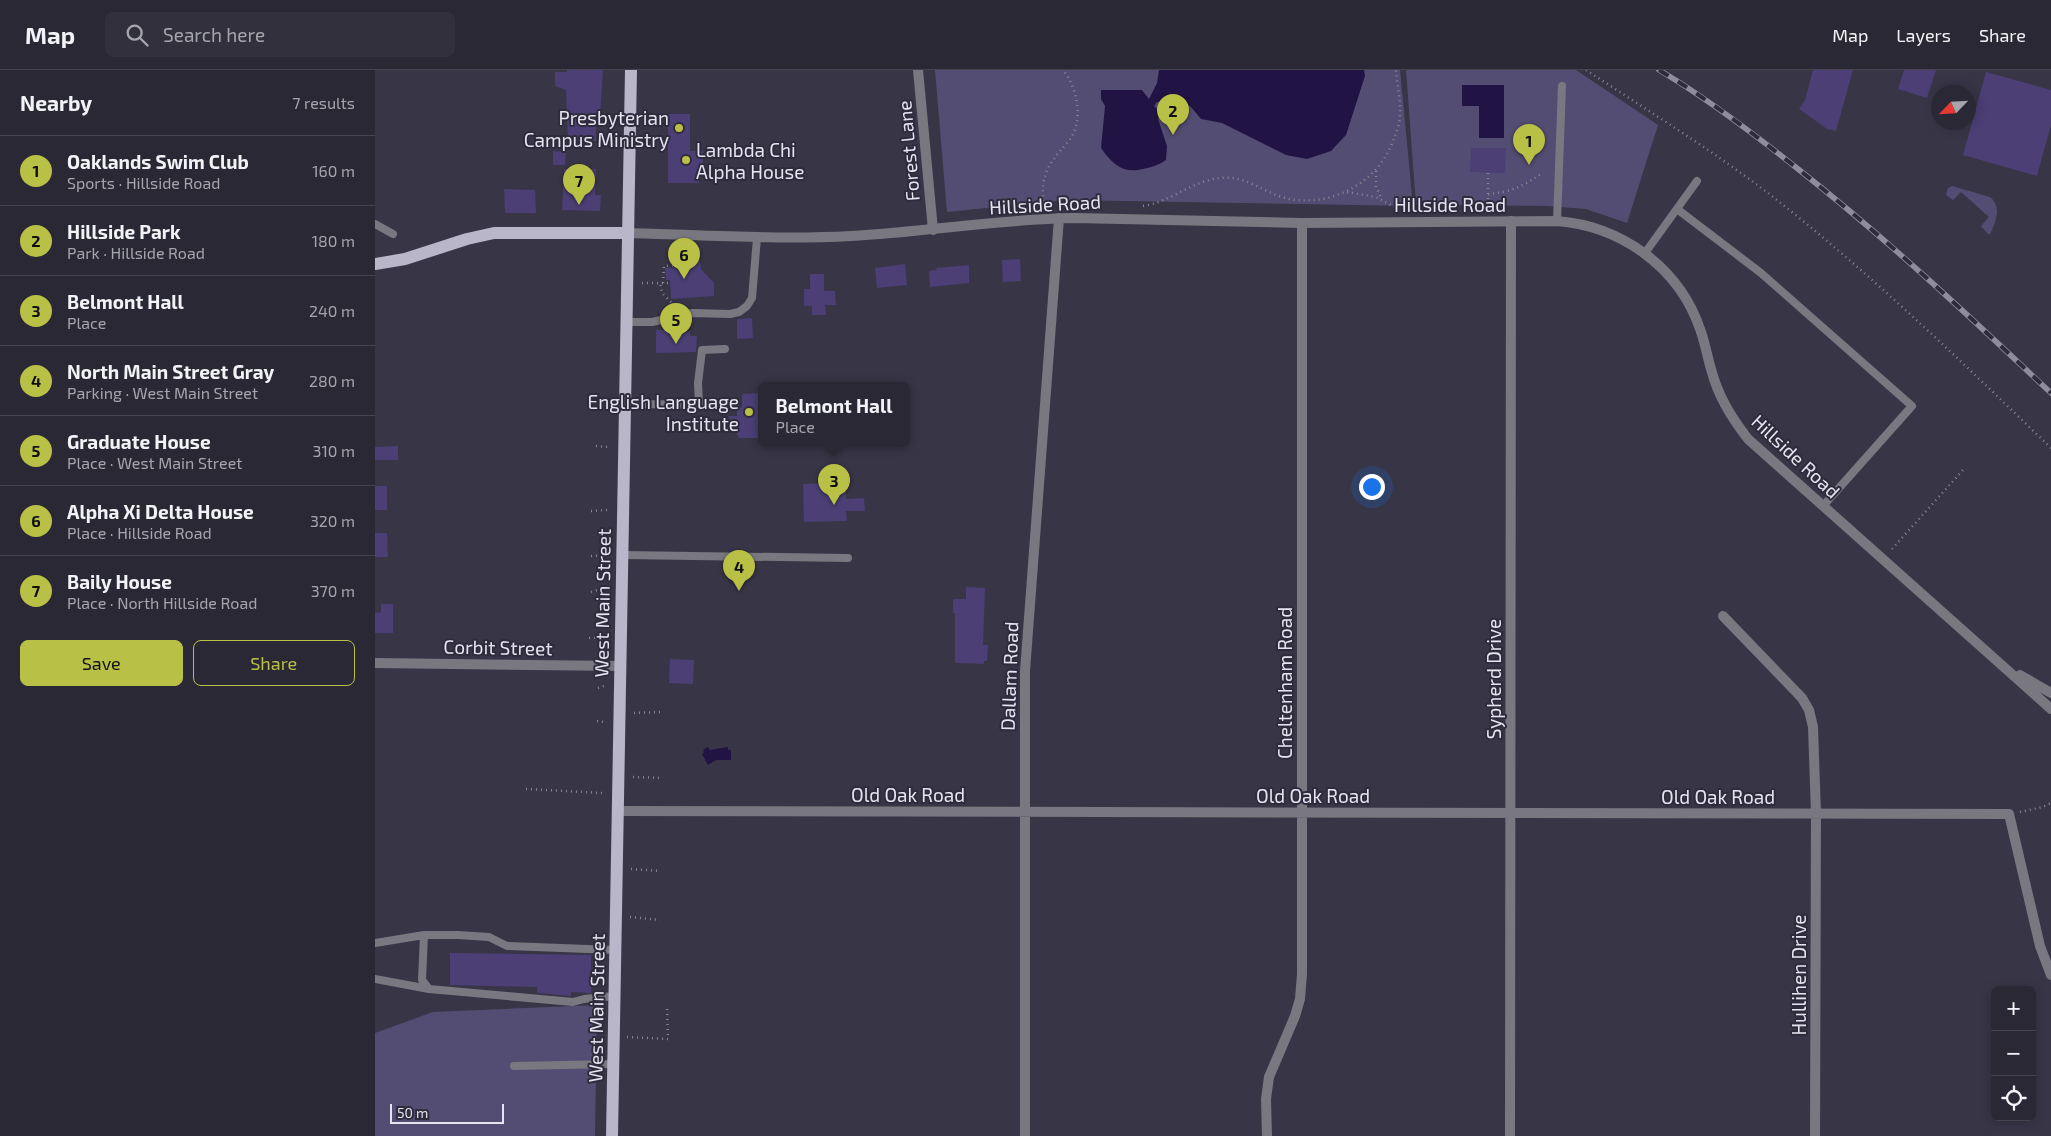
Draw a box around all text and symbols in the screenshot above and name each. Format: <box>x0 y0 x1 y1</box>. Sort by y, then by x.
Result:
search box <box>105 12 455 57</box>
text: Map <box>25 20 75 49</box>
icon: search <box>123 21 151 49</box>
text: Search here <box>163 23 265 46</box>
text: Map <box>1832 24 1868 46</box>
text: Layers <box>1896 24 1951 46</box>
text: Share <box>1979 24 2026 46</box>
north arrow <box>1931 85 1976 130</box>
text: Nearby <box>20 90 92 115</box>
text: 7 results <box>292 93 355 112</box>
pin: 2 <box>1157 94 1189 135</box>
street label: Forest Lane <box>892 100 924 202</box>
place label: Presbyterian Campus Ministry <box>524 106 669 151</box>
marker: Presbyterian Campus Ministry <box>673 122 685 134</box>
pin: 1 <box>1513 124 1545 165</box>
place label: Lambda Chi Alpha House <box>696 138 804 183</box>
text: Oaklands Swim Club <box>67 150 249 173</box>
marker: Lambda Chi Alpha House <box>680 154 692 166</box>
text: 1 <box>33 161 39 180</box>
text: 160 m <box>312 161 355 180</box>
pin: 7 <box>563 164 595 205</box>
text: Sports · Hillside Road <box>67 173 220 192</box>
street label: Hillside Road <box>988 190 1102 218</box>
street label: Hillside Road <box>1394 193 1506 216</box>
text: Hillside Park <box>67 220 181 243</box>
text: 2 <box>31 231 41 250</box>
text: 180 m <box>312 231 355 250</box>
pin: 6 <box>668 238 700 279</box>
text: Park · Hillside Road <box>67 243 205 262</box>
text: Belmont Hall <box>67 290 184 313</box>
text: 3 <box>31 301 41 320</box>
text: 240 m <box>309 301 355 320</box>
pin: 5 <box>660 303 692 344</box>
text: Place <box>67 313 106 332</box>
text: North Main Street Gray <box>67 360 274 383</box>
text: 4 <box>31 371 41 390</box>
text: 280 m <box>309 371 355 390</box>
popup <box>758 382 910 447</box>
text: Parking · West Main Street <box>67 383 258 402</box>
place label: English Language Institute <box>588 390 739 435</box>
text: Belmont Hall <box>776 394 892 417</box>
marker: English Language Institute <box>743 406 755 418</box>
street label: Hillside Road <box>1747 409 1845 503</box>
text: Place <box>776 417 815 436</box>
text: Graduate House <box>67 430 211 453</box>
text: 5 <box>32 441 40 460</box>
text: 310 m <box>313 441 355 460</box>
text: Place · West Main Street <box>67 453 242 472</box>
pin: 3 <box>818 464 850 505</box>
your location <box>1359 474 1385 500</box>
text: Alpha Xi Delta House <box>67 500 254 523</box>
text: 6 <box>31 511 41 530</box>
text: 320 m <box>310 511 355 530</box>
text: Place · Hillside Road <box>67 523 212 542</box>
street label: West Main Street <box>589 528 615 678</box>
pin: 4 <box>723 550 755 591</box>
text: Baily House <box>67 570 172 593</box>
text: 7 <box>32 581 40 600</box>
text: 370 m <box>311 581 355 600</box>
text: Place · North Hillside Road <box>67 593 257 612</box>
street label: Cheltenham Road <box>1273 607 1296 759</box>
street label: Sypherd Drive <box>1482 619 1505 739</box>
street label: Dallam Road <box>996 621 1022 731</box>
street label: Corbit Street <box>443 635 553 659</box>
button: Save <box>20 640 183 686</box>
button: Share <box>193 640 355 686</box>
street label: Old Oak Road <box>851 783 965 806</box>
street label: Old Oak Road <box>1256 784 1370 807</box>
street label: Old Oak Road <box>1661 785 1775 808</box>
street label: Hullihen Drive <box>1787 914 1810 1036</box>
street label: West Main Street <box>583 933 609 1083</box>
map controls <box>1991 986 2036 1121</box>
button: + <box>1991 986 2036 1031</box>
button: − <box>1991 1031 2036 1076</box>
button: locate <box>1991 1076 2036 1121</box>
scale bar <box>390 1101 504 1124</box>
text: 50 m <box>397 1104 428 1121</box>

